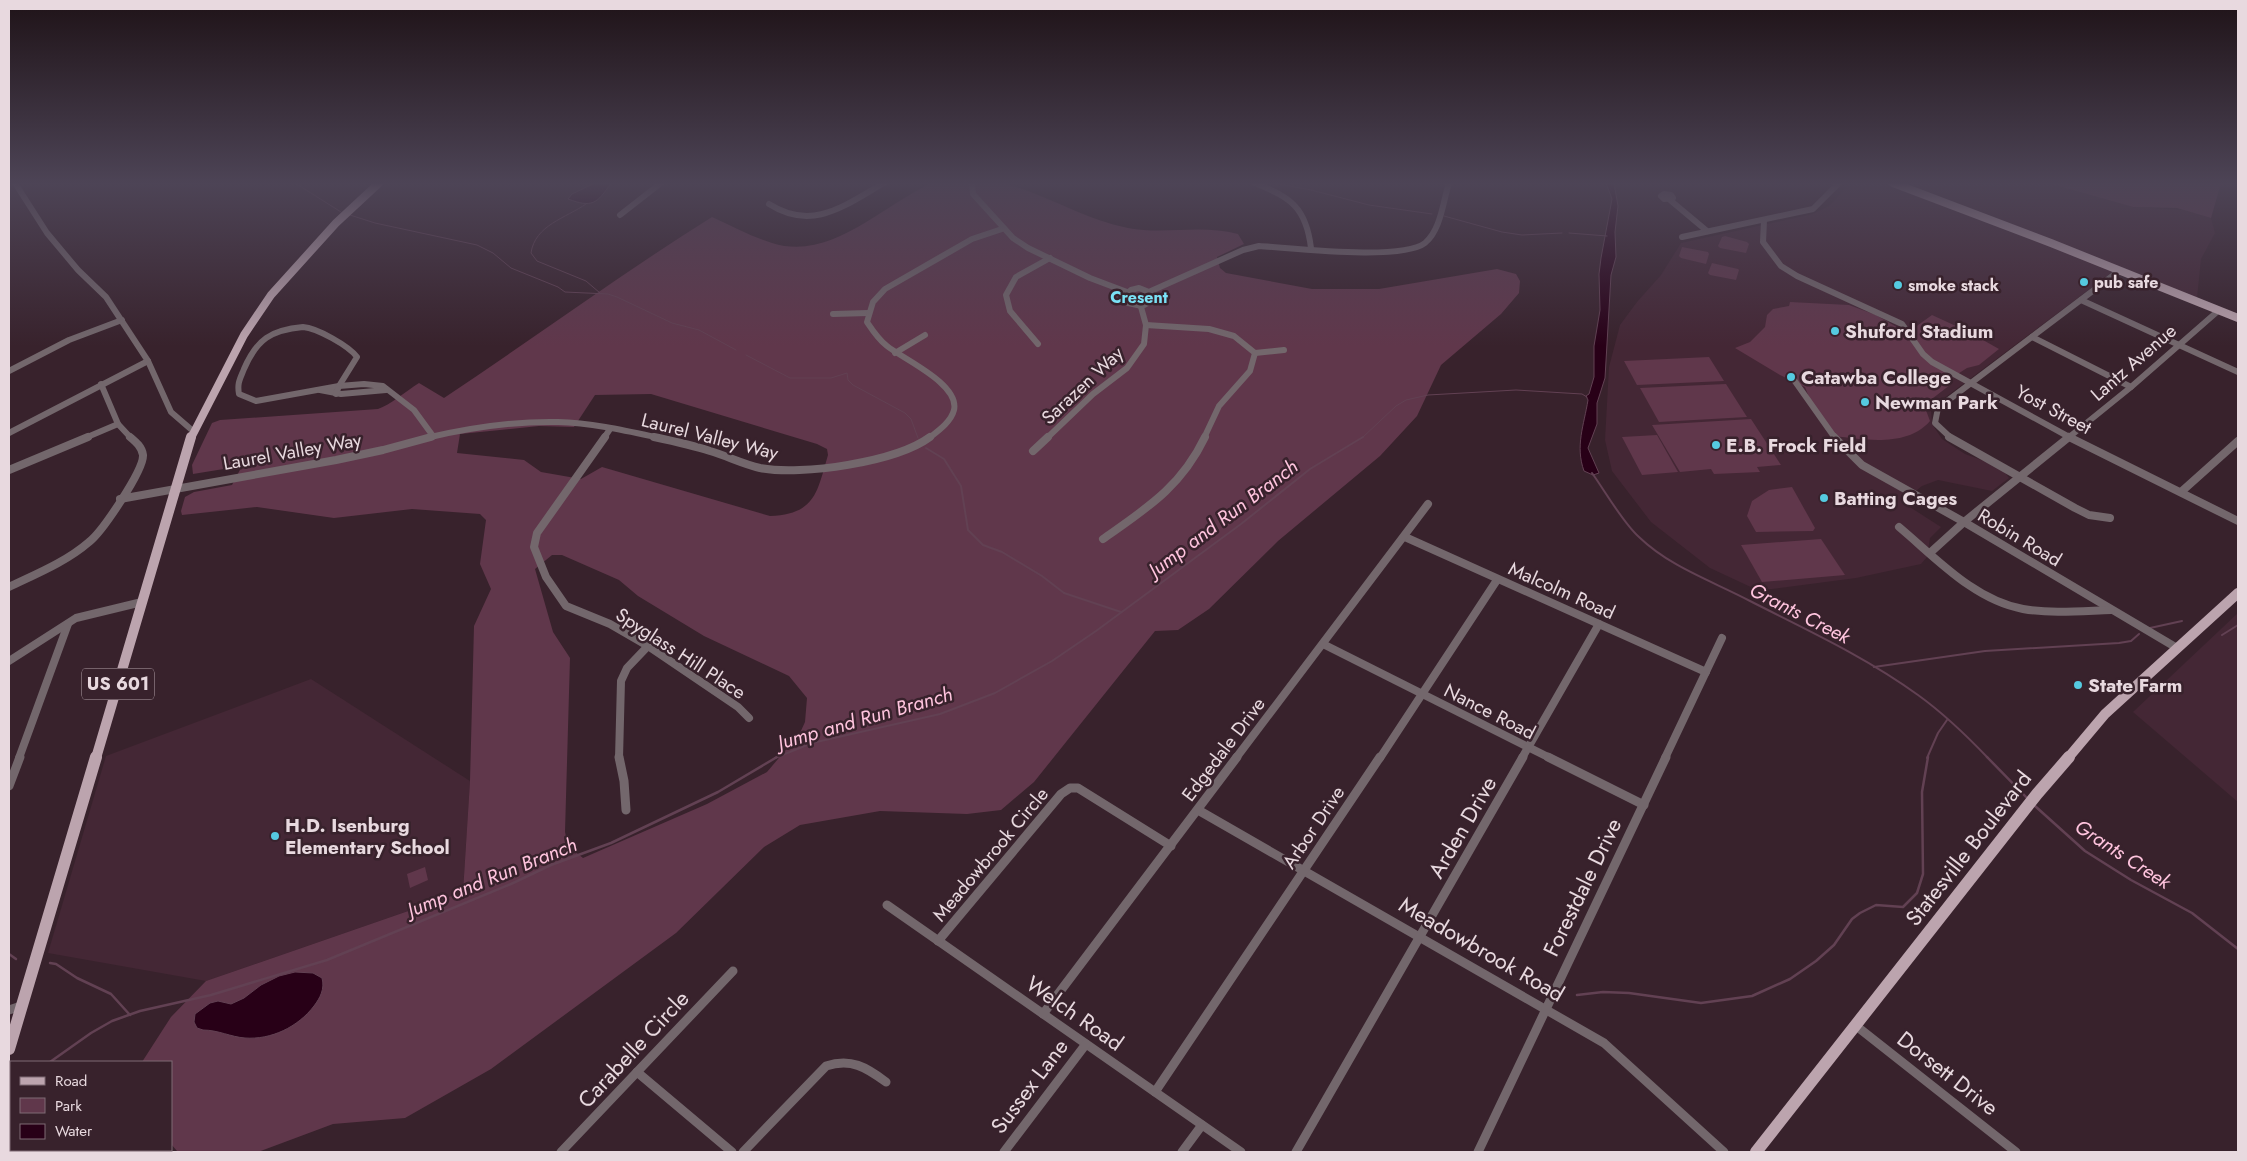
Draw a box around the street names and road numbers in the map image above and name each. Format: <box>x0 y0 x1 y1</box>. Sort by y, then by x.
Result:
street label: Lantz Avenue <box>2085 317 2182 407</box>
street label: Sarazen Way <box>1035 340 1130 431</box>
street label: Yost Street <box>2011 378 2097 441</box>
street label: Laurel Valley Way <box>639 406 782 467</box>
street label: Laurel Valley Way <box>221 426 364 477</box>
street label: Robin Road <box>1973 502 2067 573</box>
street label: Malcolm Road <box>1504 555 1619 626</box>
street label: Spyglass Hill Place <box>610 601 751 706</box>
road number: US 601 <box>82 669 154 700</box>
street label: Nance Road <box>1439 677 1540 746</box>
street label: Edgedale Drive <box>1175 692 1272 807</box>
street label: Statesville Boulevard <box>1897 764 2039 932</box>
street label: Arden Drive <box>1420 770 1504 884</box>
street label: Arbor Drive <box>1276 780 1351 874</box>
street label: Meadowbrook Circle <box>926 781 1055 927</box>
street label: Forestdale Drive <box>1535 813 1629 961</box>
street label: Meadowbrook Road <box>1393 889 1571 1009</box>
street label: Welch Road <box>1020 968 1130 1058</box>
street label: Carabelle Circle <box>570 983 696 1115</box>
street label: Dorsett Drive <box>1891 1023 2005 1123</box>
street label: Sussex Lane <box>983 1032 1075 1140</box>

